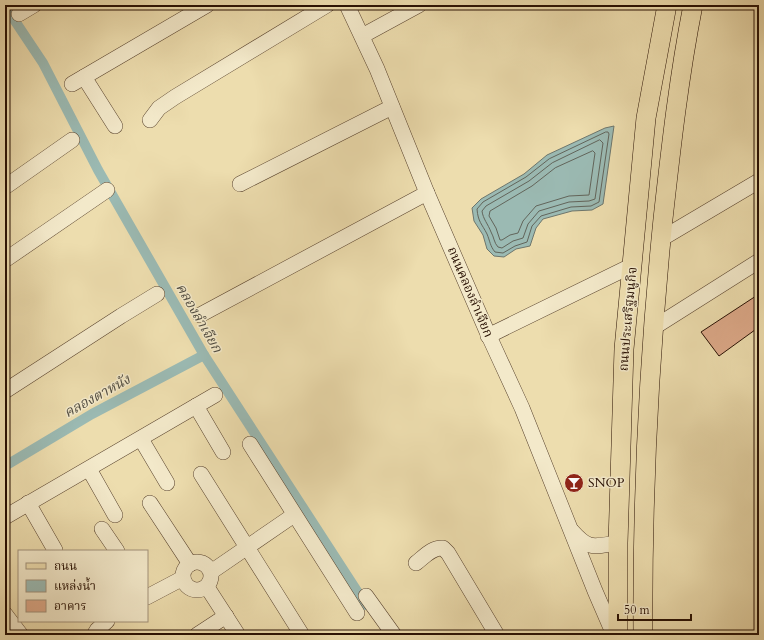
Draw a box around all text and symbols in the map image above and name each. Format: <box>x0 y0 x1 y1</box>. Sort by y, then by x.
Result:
street label: ถนนคลองลำเจียก <box>443 244 497 340</box>
street label: ถนนประเสริฐมนูกิจ <box>614 266 642 372</box>
water label: คลองลำเจียก <box>171 280 227 357</box>
water label: คลองตาหนัง <box>60 369 135 422</box>
bar icon: SNOP <box>563 472 585 494</box>
place label: SNOP <box>588 474 625 492</box>
legend <box>18 550 148 622</box>
text: ถนน <box>54 558 77 574</box>
text: แหล่งน้ำ <box>54 577 96 594</box>
scale bar <box>618 596 691 622</box>
text: อาคาร <box>54 598 86 614</box>
text: 50 m <box>624 602 651 618</box>

